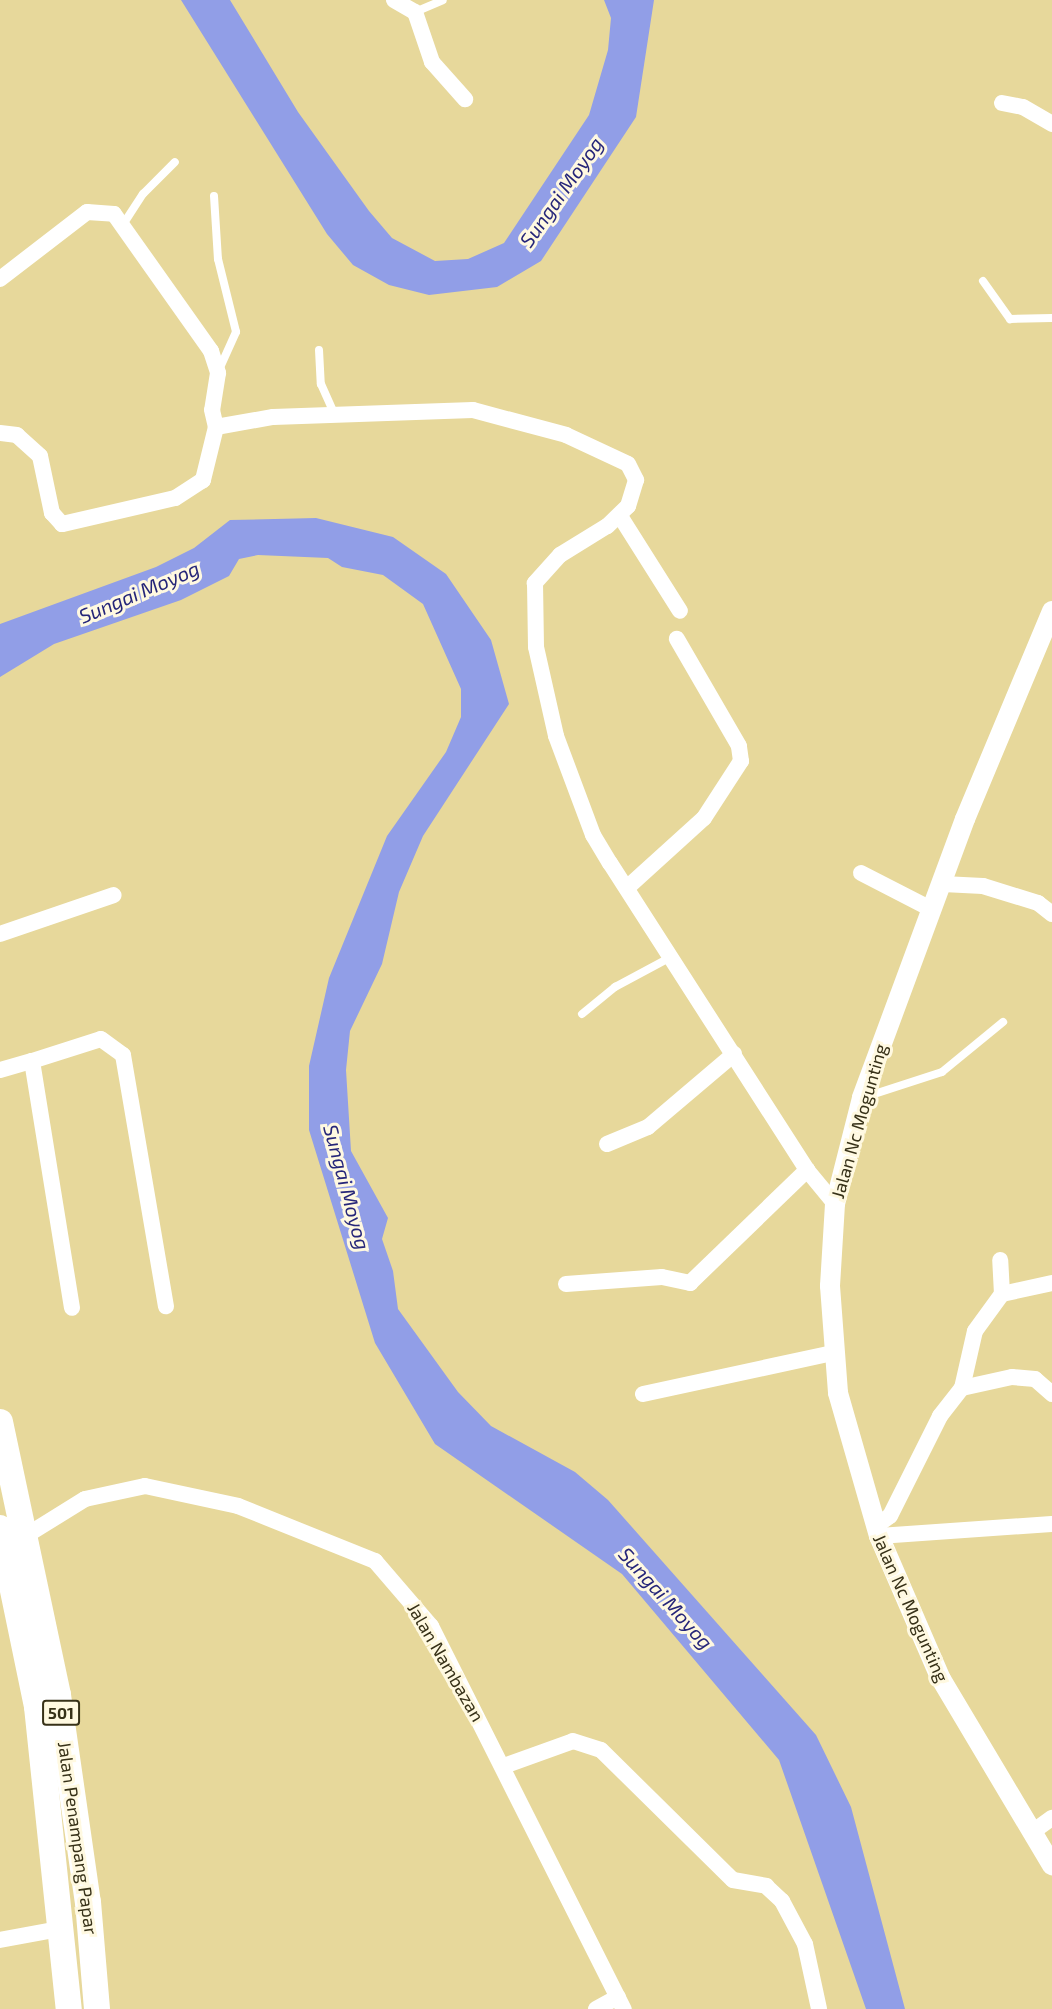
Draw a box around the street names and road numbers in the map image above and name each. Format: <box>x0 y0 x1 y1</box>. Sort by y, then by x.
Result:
street label: Jalan Nc Mogunting <box>827 1041 891 1201</box>
street label: Jalan Nc Mogunting <box>869 1531 953 1685</box>
street label: Jalan Nambazan <box>403 1599 489 1725</box>
road number: 501 <box>42 1700 80 1726</box>
street label: Jalan Penampang Papar <box>54 1740 102 1936</box>

